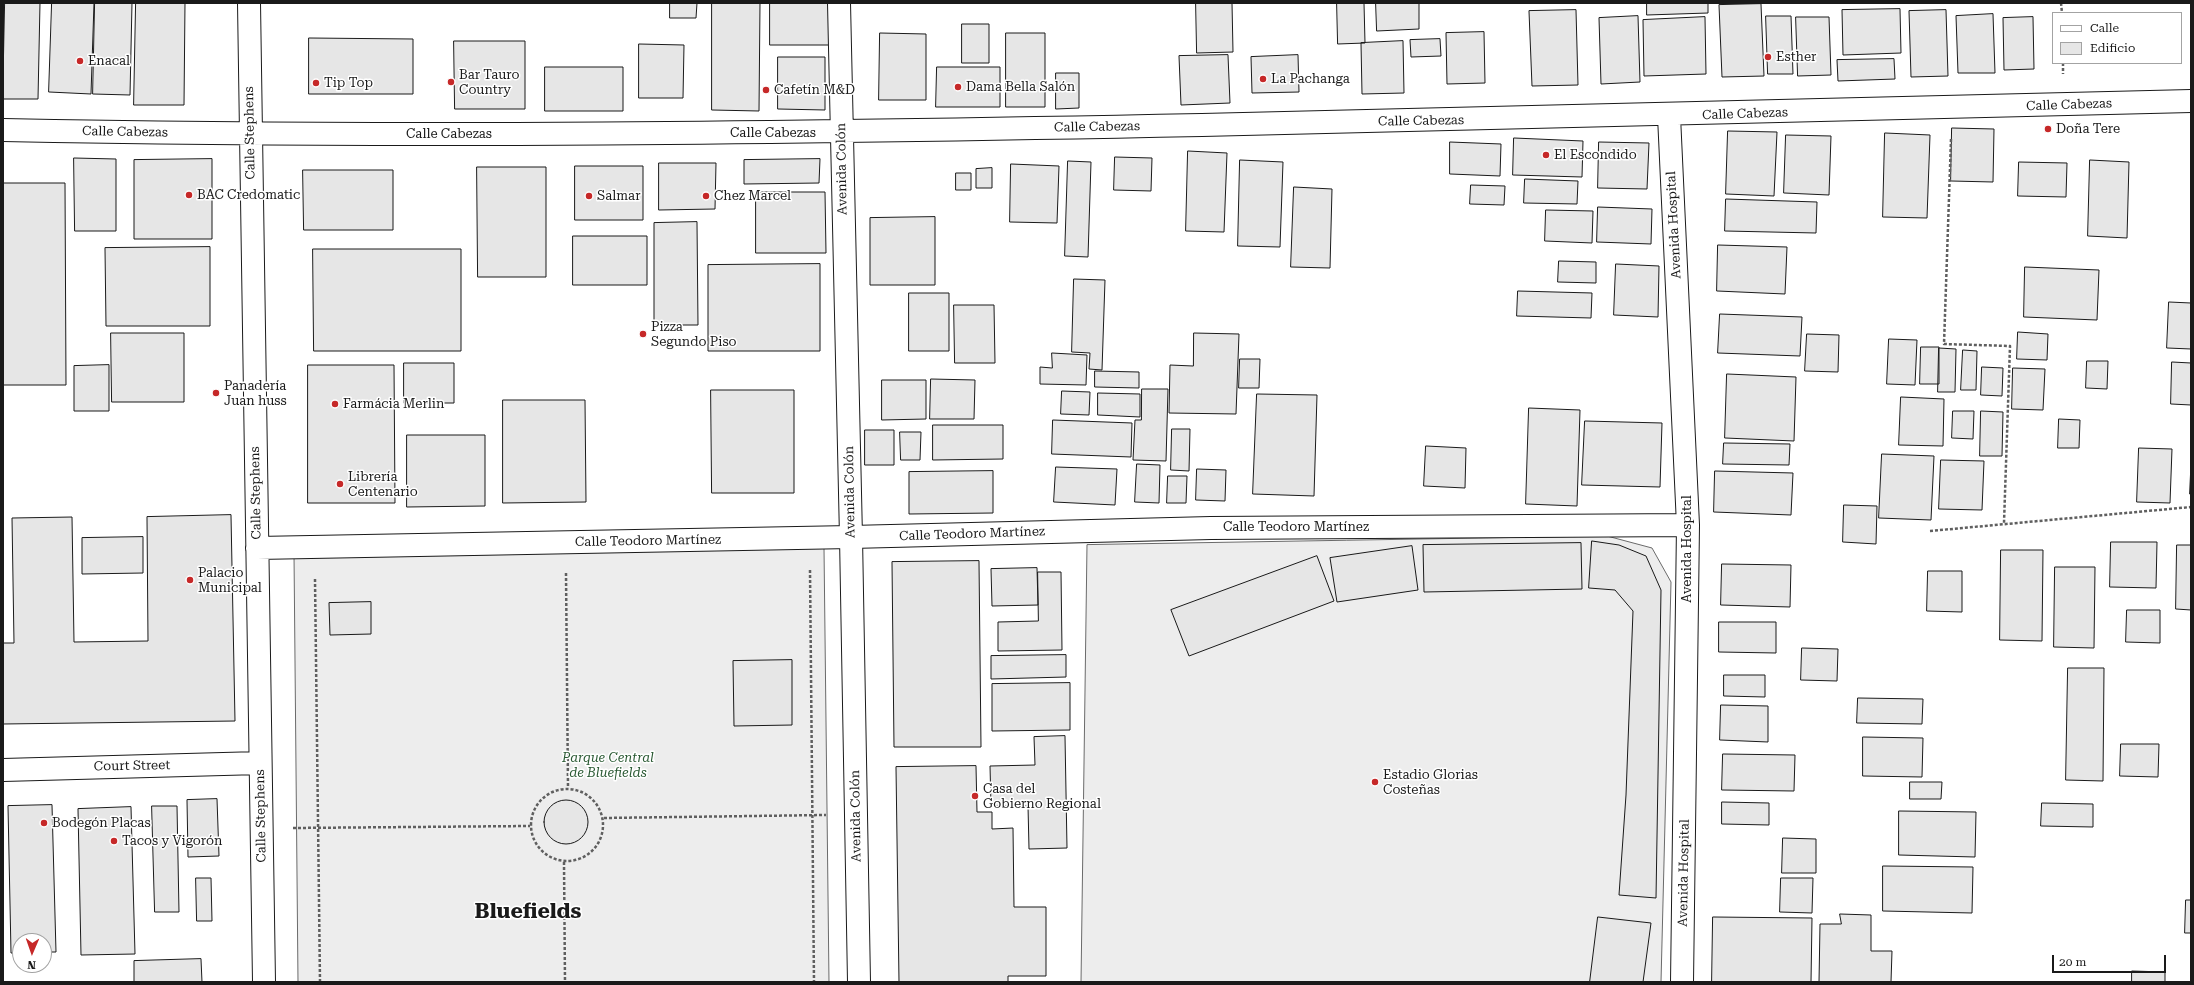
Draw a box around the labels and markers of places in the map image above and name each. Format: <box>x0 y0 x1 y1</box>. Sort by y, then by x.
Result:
place label: Esther <box>1776 49 1816 65</box>
marker: Esther <box>1763 52 1773 62</box>
place label: Enacal <box>88 53 130 69</box>
marker: Enacal <box>75 56 85 66</box>
place label: Bar Tauro Country <box>459 67 519 98</box>
place label: La Pachanga <box>1271 71 1350 87</box>
marker: La Pachanga <box>1258 74 1268 84</box>
place label: Tip Top <box>324 75 373 91</box>
marker: Bar Tauro Country <box>446 77 456 87</box>
marker: Tip Top <box>311 78 321 88</box>
place label: Dama Bella Salón <box>966 79 1075 95</box>
place label: Cafetín M&D <box>774 82 855 98</box>
marker: Dama Bella Salón <box>953 82 963 92</box>
marker: Cafetín M&D <box>761 85 771 95</box>
place label: Doña Tere <box>2056 121 2120 137</box>
marker: Doña Tere <box>2043 124 2053 134</box>
place label: El Escondido <box>1554 147 1637 163</box>
marker: El Escondido <box>1541 150 1551 160</box>
place label: BAC Credomatic <box>197 187 300 203</box>
place label: Salmar <box>597 188 640 204</box>
place label: Chez Marcel <box>714 188 791 204</box>
marker: BAC Credomatic <box>184 190 194 200</box>
marker: Salmar <box>584 191 594 201</box>
marker: Chez Marcel <box>701 191 711 201</box>
place label: Pizza Segundo Piso <box>651 319 737 350</box>
marker: Pizza Segundo Piso <box>638 329 648 339</box>
place label: Panadería Juan huss <box>224 378 287 409</box>
marker: Panadería Juan huss <box>211 388 221 398</box>
place label: Farmácia Merlin <box>343 396 444 412</box>
marker: Farmácia Merlin <box>330 399 340 409</box>
place label: Librería Centenario <box>348 469 418 500</box>
marker: Librería Centenario <box>335 479 345 489</box>
place label: Palacio Municipal <box>198 565 262 596</box>
marker: Palacio Municipal <box>185 575 195 585</box>
place label: Estadio Glorias Costeñas <box>1383 767 1478 798</box>
marker: Estadio Glorias Costeñas <box>1370 777 1380 787</box>
place label: Casa del Gobierno Regional <box>983 781 1101 812</box>
marker: Casa del Gobierno Regional <box>970 791 980 801</box>
place label: Bodegón Placas <box>52 815 151 831</box>
marker: Bodegón Placas <box>39 818 49 828</box>
place label: Tacos y Vigorón <box>122 833 222 849</box>
marker: Tacos y Vigorón <box>109 836 119 846</box>

